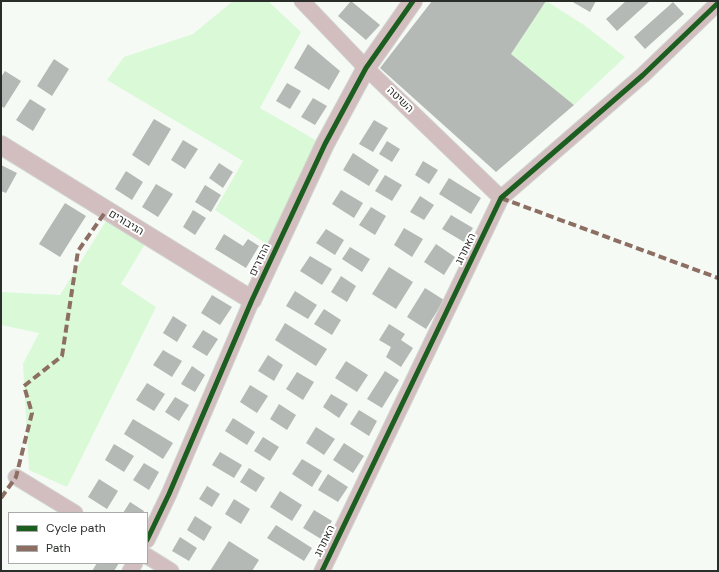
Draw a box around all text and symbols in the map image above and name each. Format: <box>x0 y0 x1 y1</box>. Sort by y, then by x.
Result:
street label: השיטה <box>384 84 416 116</box>
street label: הגיבורים <box>106 207 146 239</box>
street label: האתרוג <box>453 231 479 267</box>
street label: ההדרים <box>247 242 273 278</box>
legend <box>8 512 148 564</box>
text: Cycle path <box>46 520 106 536</box>
street label: האתרוג <box>312 523 338 559</box>
text: Path <box>46 540 71 556</box>

